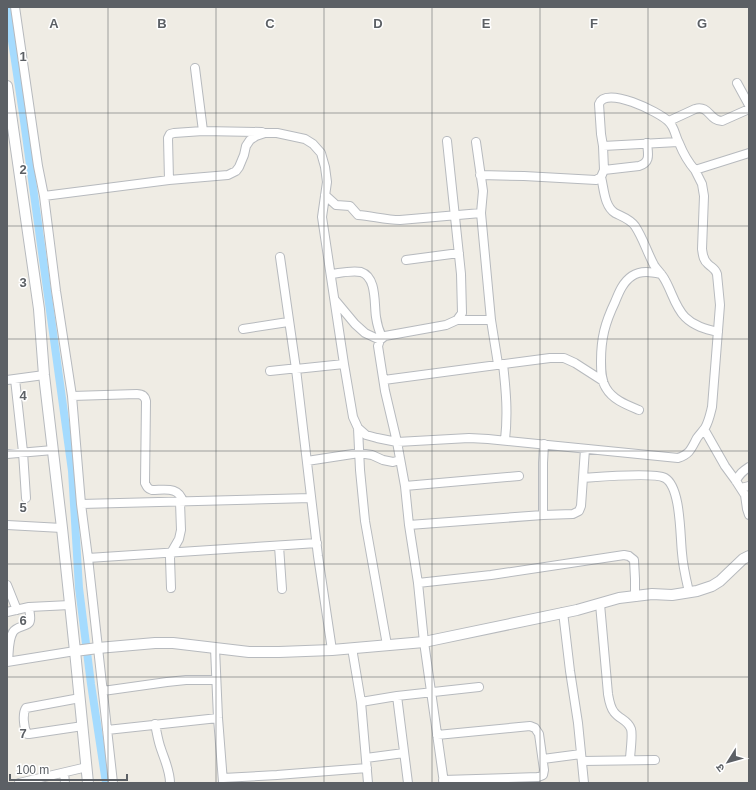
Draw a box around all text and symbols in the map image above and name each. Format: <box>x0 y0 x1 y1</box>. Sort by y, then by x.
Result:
text: A <box>49 16 59 31</box>
text: B <box>157 16 167 31</box>
text: C <box>265 16 275 31</box>
text: D <box>373 16 383 31</box>
text: E <box>482 16 491 31</box>
text: F <box>590 16 598 31</box>
text: G <box>697 16 707 31</box>
text: 1 <box>19 49 27 64</box>
text: 2 <box>19 162 27 177</box>
text: 3 <box>19 275 27 290</box>
text: 4 <box>19 388 27 403</box>
text: 5 <box>19 500 27 515</box>
text: 6 <box>19 613 27 628</box>
text: 7 <box>19 726 27 741</box>
north arrow <box>708 742 748 782</box>
scale bar <box>10 756 127 782</box>
text: उ <box>713 761 727 774</box>
text: 100 m <box>16 763 49 777</box>

